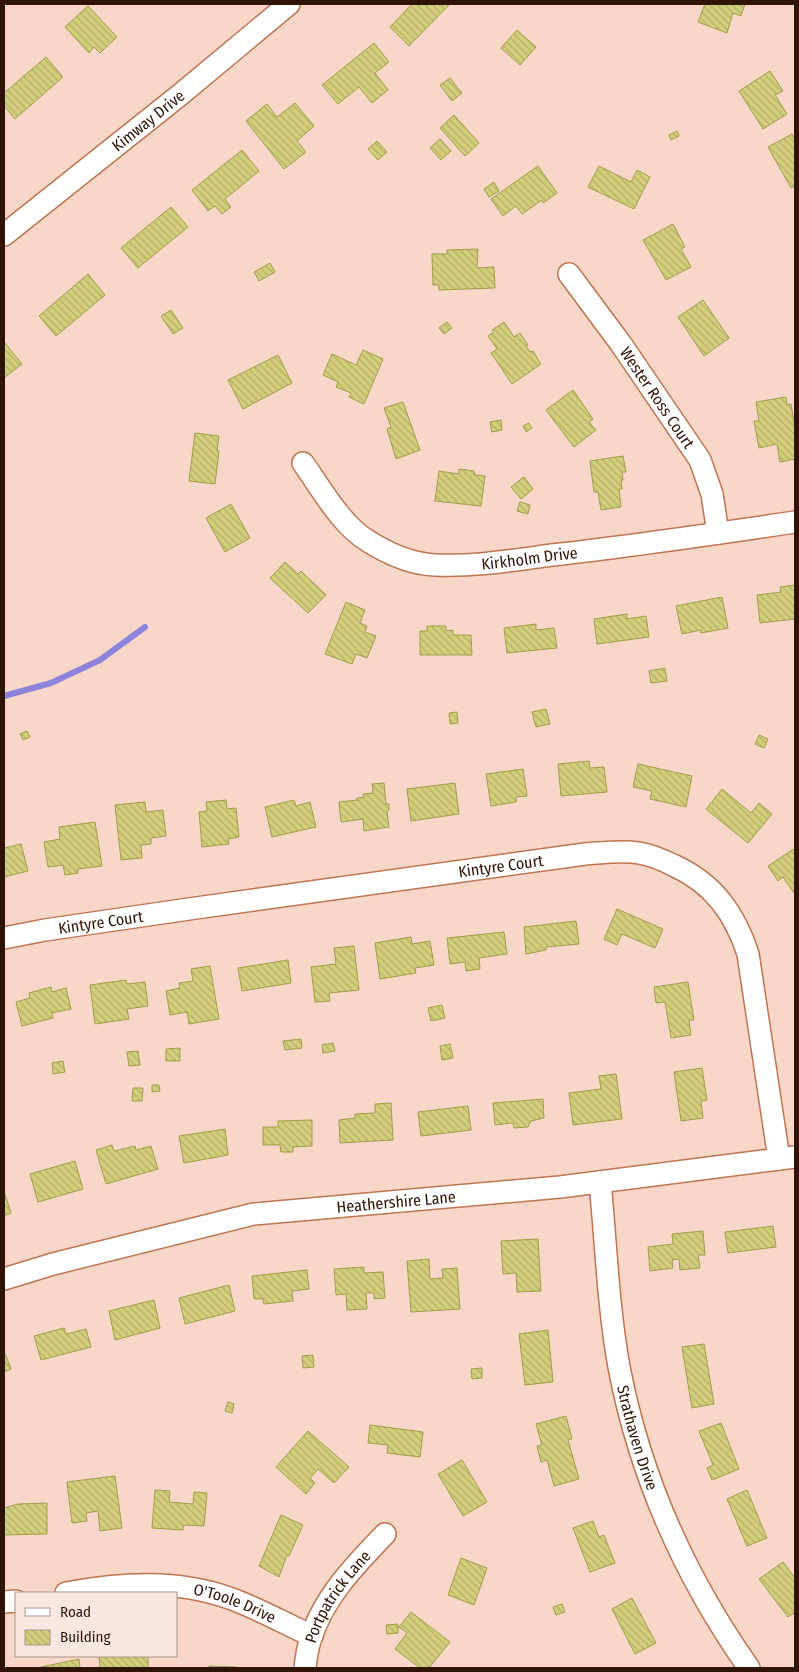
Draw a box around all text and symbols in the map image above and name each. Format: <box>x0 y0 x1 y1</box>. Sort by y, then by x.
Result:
street label: Kimway Drive <box>108 86 188 155</box>
street label: Wester Ross Court <box>616 343 699 453</box>
street label: Kirkholm Drive <box>481 543 579 573</box>
street label: Kintyre Court <box>457 850 545 881</box>
street label: Kintyre Court <box>57 906 145 937</box>
street label: Heathershire Lane <box>336 1187 457 1216</box>
street label: Strathaven Drive <box>613 1383 662 1493</box>
street label: Portpatrick Lane <box>301 1546 374 1645</box>
street label: O'Toole Drive <box>192 1579 279 1627</box>
legend <box>15 1592 178 1657</box>
text: Road <box>60 1603 91 1621</box>
text: Building <box>60 1628 111 1646</box>

